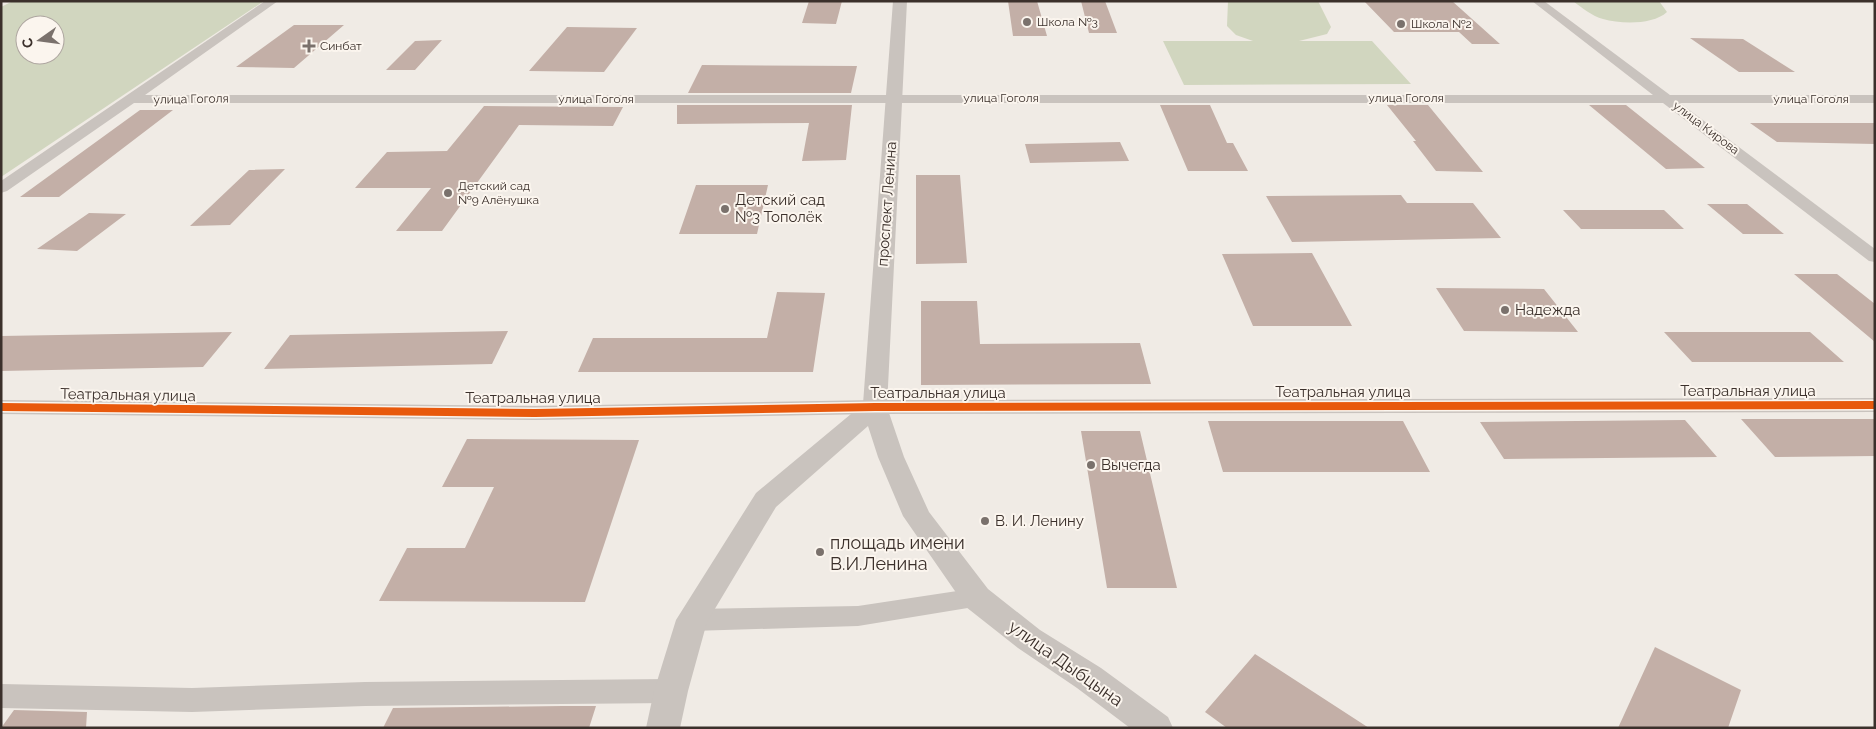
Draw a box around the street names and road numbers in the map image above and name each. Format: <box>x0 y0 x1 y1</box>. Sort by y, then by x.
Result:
street label: улица Гоголя <box>153 91 229 107</box>
street label: улица Гоголя <box>963 91 1039 105</box>
street label: улица Гоголя <box>1368 91 1444 105</box>
street label: улица Гоголя <box>558 92 634 106</box>
street label: улица Гоголя <box>1773 92 1849 106</box>
street label: улица Кирова <box>1670 99 1742 157</box>
street label: проспект Ленина <box>874 141 900 267</box>
street label: Театральная улица <box>1680 382 1816 400</box>
street label: Театральная улица <box>1275 383 1411 401</box>
street label: Театральная улица <box>870 384 1006 402</box>
street label: Театральная улица <box>60 385 196 405</box>
street label: Театральная улица <box>465 389 601 407</box>
street label: улица Дыбцына <box>1005 616 1127 710</box>

